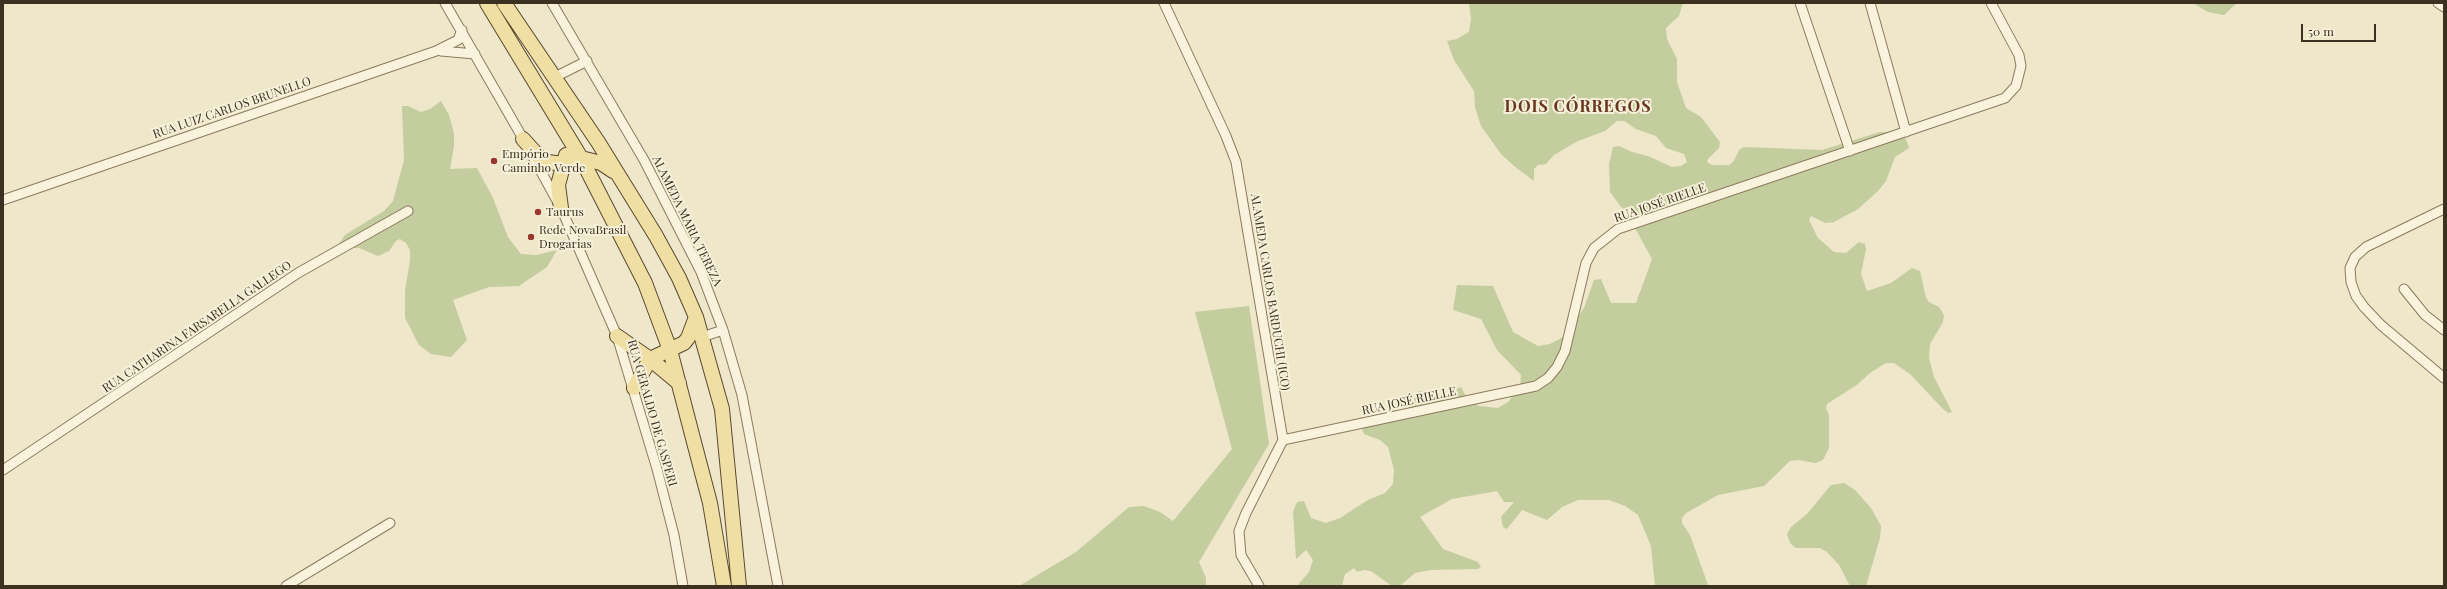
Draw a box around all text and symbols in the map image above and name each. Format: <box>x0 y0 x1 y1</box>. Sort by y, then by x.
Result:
scale bar <box>2303 16 2378 42</box>
text: 50 m <box>2308 23 2334 39</box>
street label: RUA LUIZ CARLOS BRUNELLO <box>151 74 313 142</box>
district label: DOIS CÓRREGOS <box>1505 97 1651 117</box>
place label: Empório Caminho Verde <box>502 147 585 175</box>
street label: ALAMEDA MARIA TEREZA <box>649 154 725 288</box>
marker: Empório Caminho Verde <box>489 156 499 166</box>
street label: RUA JOSÉ RIELLE <box>1612 181 1708 225</box>
street label: ALAMEDA CARLOS BARDUCHI (ICO) <box>1247 193 1293 391</box>
place label: Taurus <box>546 205 584 219</box>
marker: Taurus <box>533 207 543 217</box>
place label: Rede NovaBrasil Drogarias <box>539 223 626 251</box>
marker: Rede NovaBrasil Drogarias <box>526 232 536 242</box>
street label: RUA CATHARINA FARSARELLA GALLEGO <box>100 258 294 396</box>
street label: RUA GERALDO DE GASPERI <box>624 338 680 488</box>
street label: RUA JOSÉ RIELLE <box>1360 384 1458 418</box>

